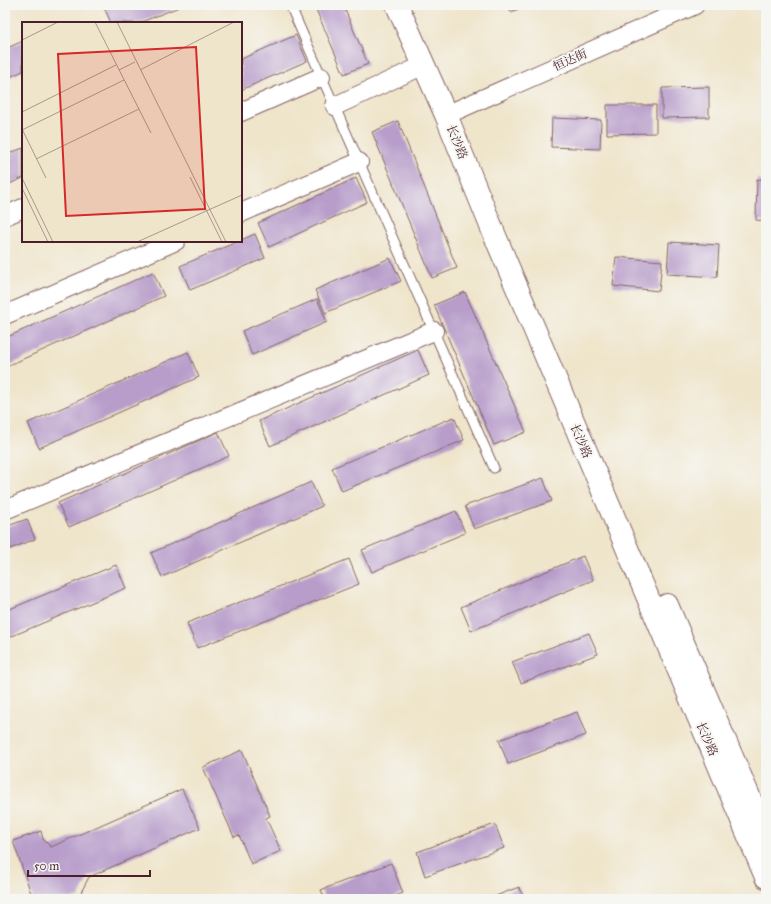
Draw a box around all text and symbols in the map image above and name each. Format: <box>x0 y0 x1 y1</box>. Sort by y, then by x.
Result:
inset map <box>22 22 242 242</box>
street label: 恒达街 <box>551 46 590 74</box>
street label: 长沙路 <box>444 123 470 161</box>
street label: 长沙路 <box>568 422 594 460</box>
street label: 长沙路 <box>694 720 720 758</box>
scale bar <box>28 852 150 878</box>
text: 50 m <box>34 859 59 873</box>

